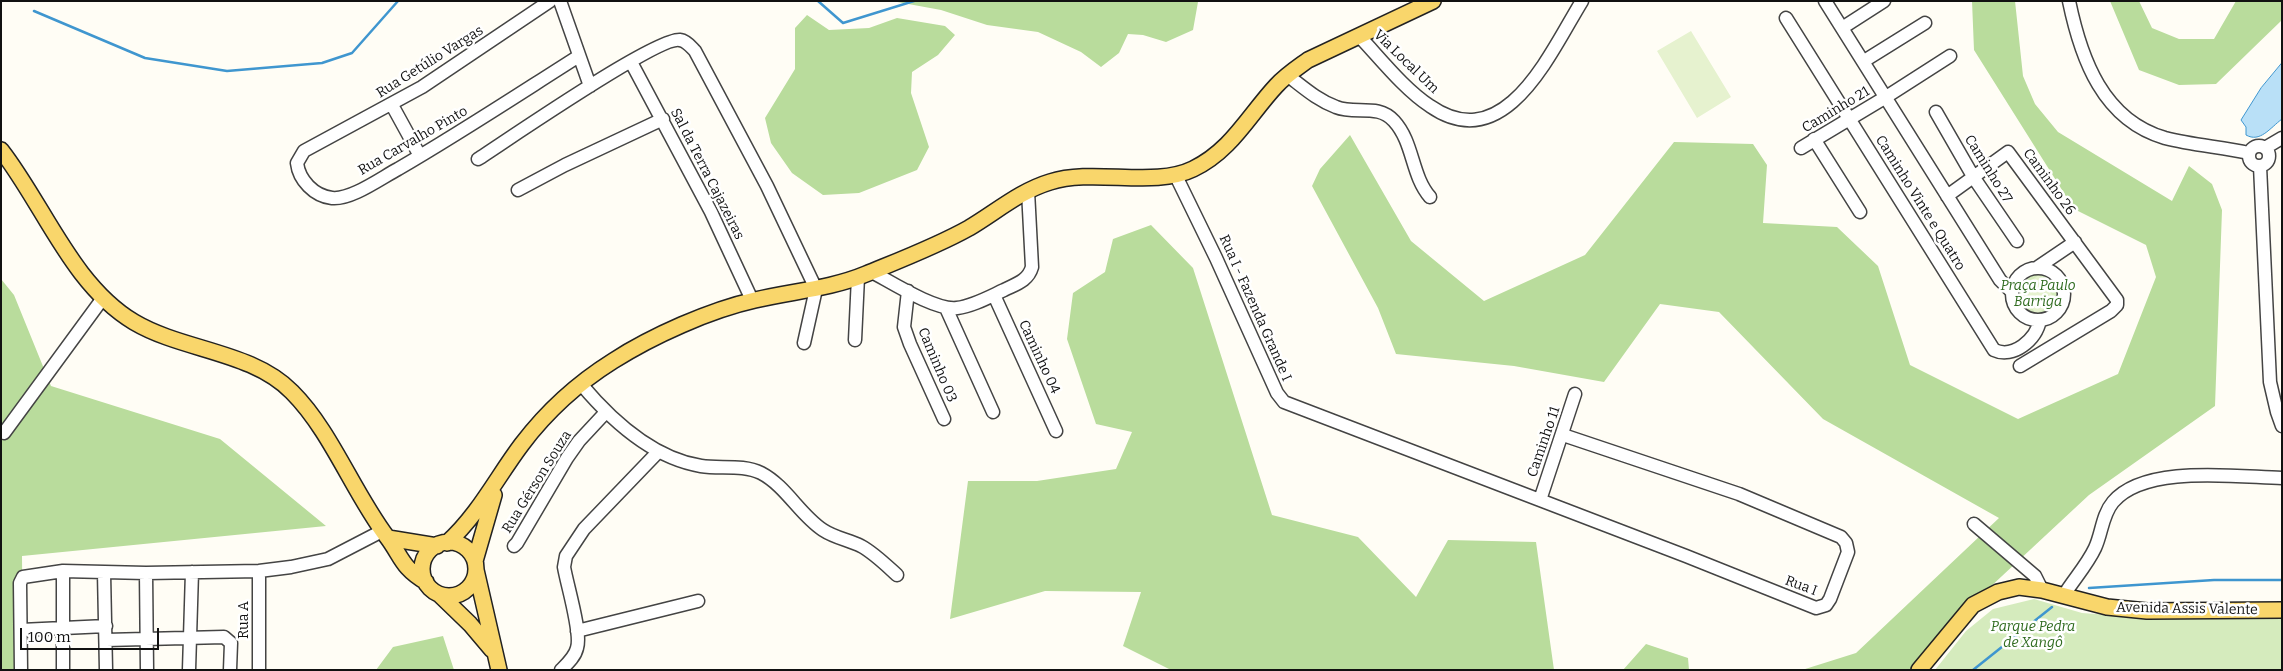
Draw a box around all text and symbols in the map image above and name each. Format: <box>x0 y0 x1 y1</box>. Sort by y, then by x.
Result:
street label: Rua Getúlio Vargas <box>373 22 487 102</box>
street label: Via Local Um <box>1370 27 1442 97</box>
street label: Caminho 21 <box>1799 83 1873 137</box>
street label: Rua Carvalho Pinto <box>355 103 471 179</box>
street label: Sal da Terra Cajazeiras <box>667 106 747 242</box>
street label: Caminho Vinte e Quatro <box>1872 132 1968 274</box>
street label: Caminho 27 <box>1961 132 2015 206</box>
street label: Caminho 26 <box>2019 145 2079 219</box>
street label: Rua I - Fazenda Grande I <box>1215 232 1295 384</box>
park label: Praça Paulo Barriga <box>2000 278 2076 310</box>
street label: Caminho 04 <box>1015 317 1063 397</box>
street label: Caminho 03 <box>914 325 960 405</box>
street label: Caminho 11 <box>1524 404 1564 480</box>
street label: Rua Gérson Souza <box>499 428 575 536</box>
street label: Rua I <box>1783 572 1819 600</box>
street label: Avenida Assis Valente <box>2116 599 2258 619</box>
street label: Rua A <box>236 601 252 639</box>
scale bar <box>22 618 161 650</box>
park label: Parque Pedra de Xangô <box>1991 619 2075 652</box>
text: 100 m <box>28 628 71 646</box>

